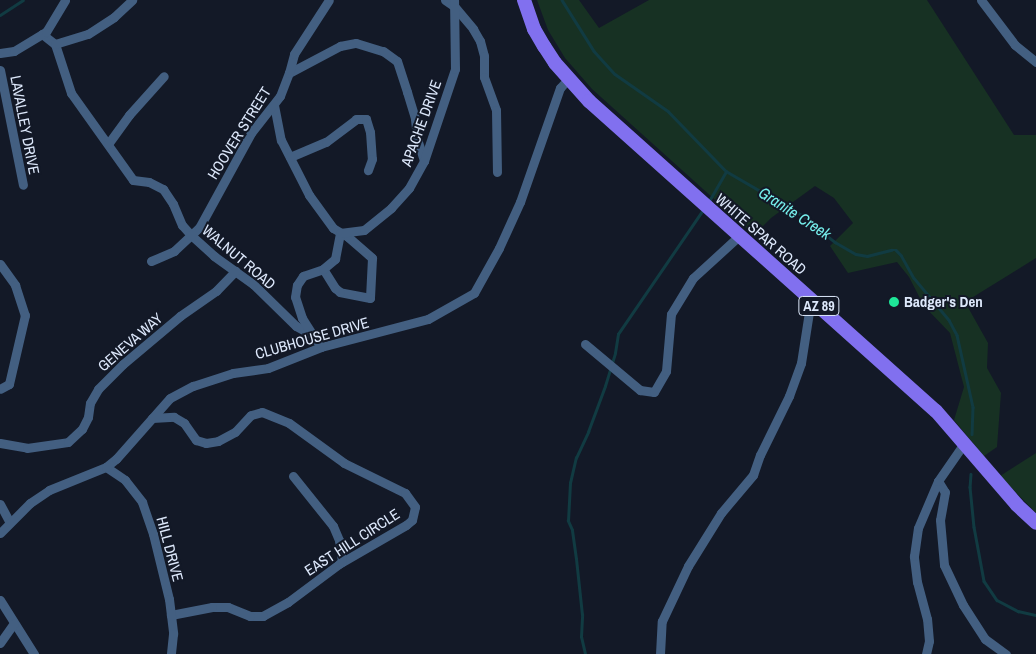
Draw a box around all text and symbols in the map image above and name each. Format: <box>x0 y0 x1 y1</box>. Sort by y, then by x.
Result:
street label: LAVALLEY DRIVE <box>7 74 43 176</box>
street label: APACHE DRIVE <box>397 77 445 169</box>
street label: HOOVER STREET <box>203 84 275 182</box>
water label: Granite Creek <box>755 183 835 243</box>
street label: WHITE SPAR ROAD <box>712 190 810 278</box>
street label: WALNUT ROAD <box>199 221 279 293</box>
place label: Badger's Den <box>904 293 983 311</box>
road number: AZ 89 <box>798 294 840 318</box>
marker: Badger's Den <box>888 296 900 308</box>
street label: GENEVA WAY <box>94 309 166 375</box>
street label: CLUBHOUSE DRIVE <box>253 313 371 363</box>
street label: EAST HILL CIRCLE <box>301 504 403 580</box>
street label: HILL DRIVE <box>153 514 187 584</box>

